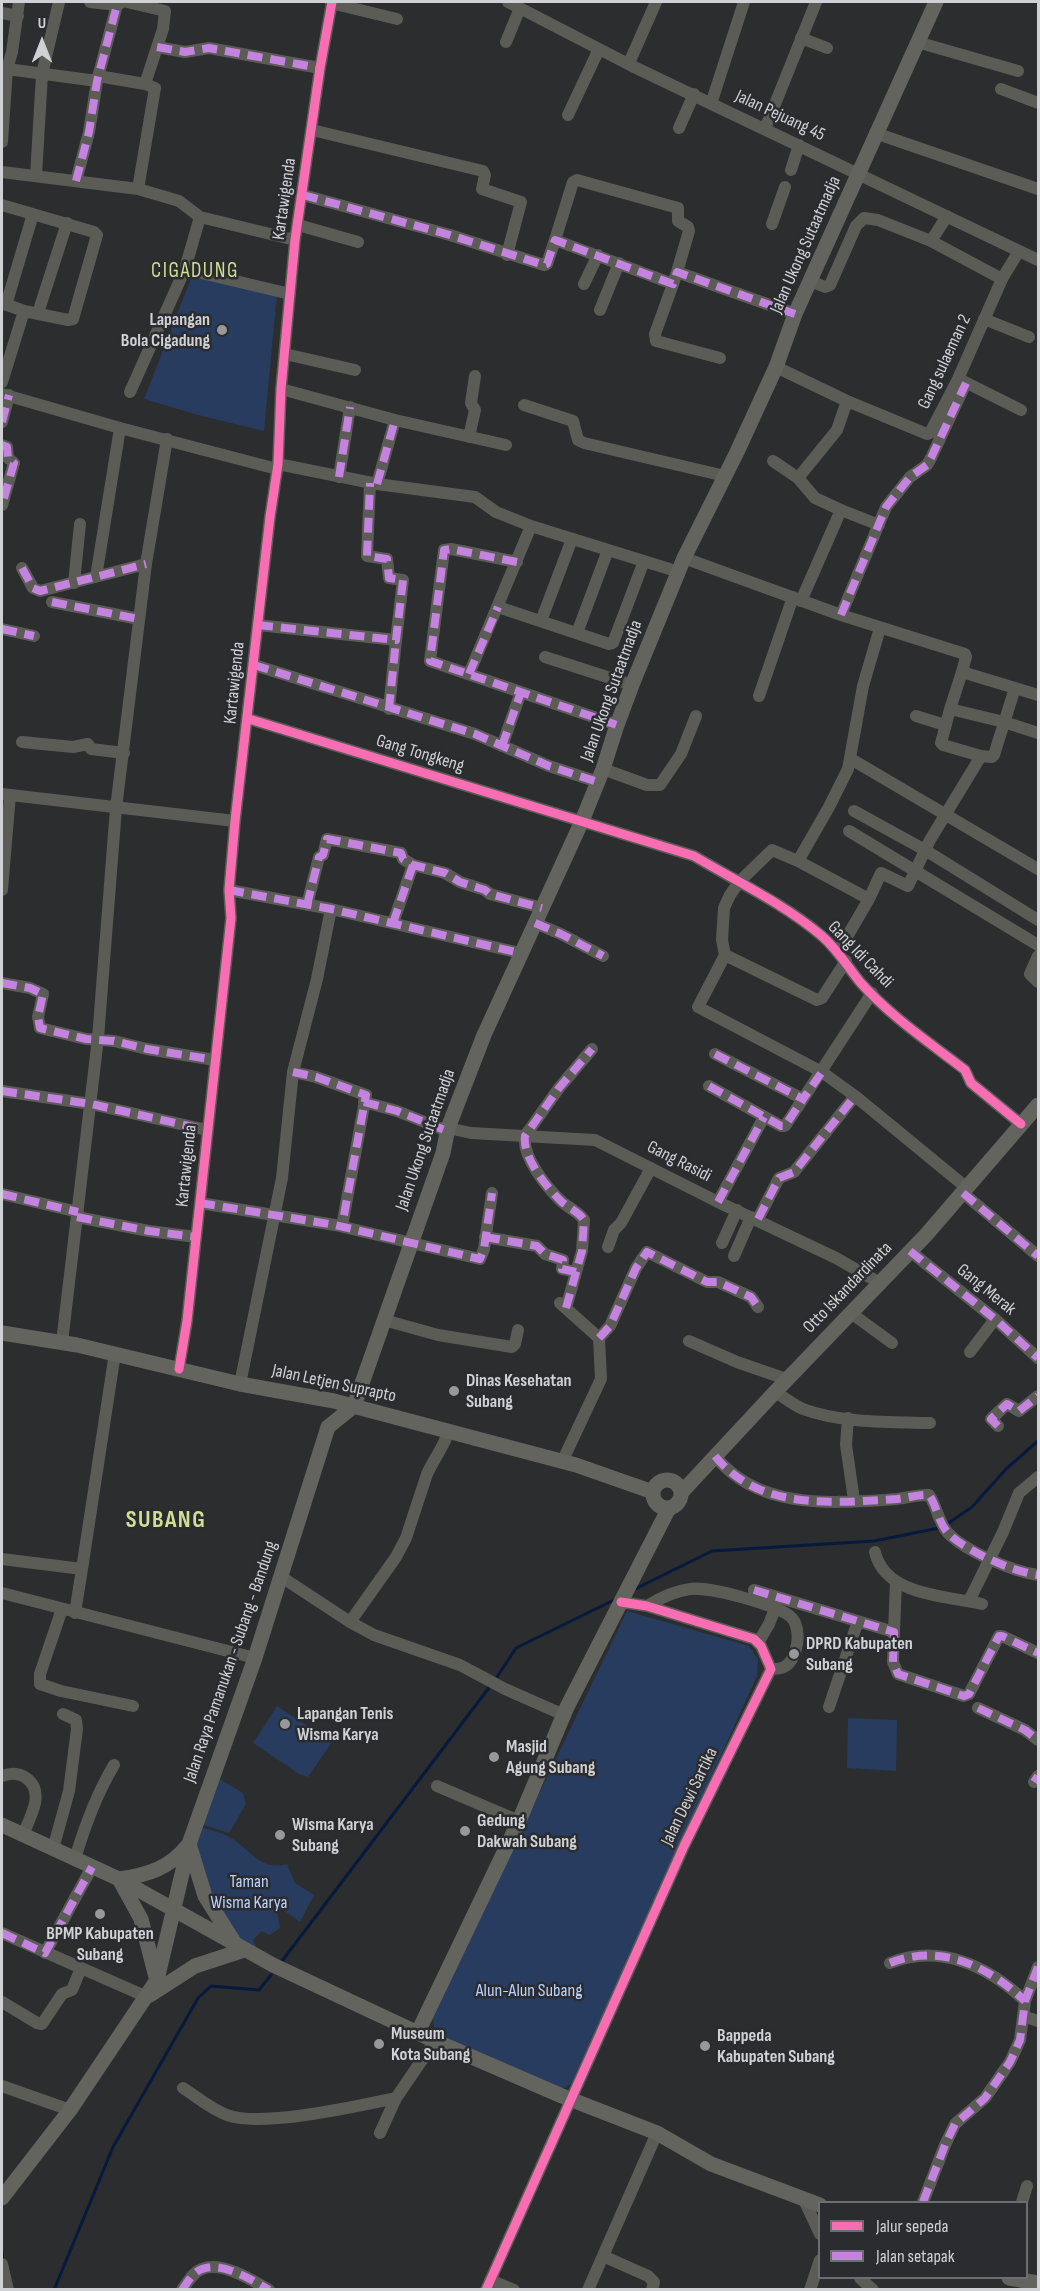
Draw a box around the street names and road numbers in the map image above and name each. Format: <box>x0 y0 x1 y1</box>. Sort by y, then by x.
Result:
street label: Jalan Pejuang 45 <box>732 86 828 146</box>
street label: Kartawigenda <box>269 157 301 241</box>
street label: Jalan Ukong Sutaatmadja <box>766 173 846 317</box>
street label: Gang sulaeman 2 <box>914 311 976 413</box>
street label: Jalan Ukong Sutaatmadja <box>576 618 648 764</box>
street label: Kartawigenda <box>220 641 250 725</box>
street label: Gang Tongkeng <box>373 730 467 778</box>
street label: Gang Idi Cahdi <box>823 917 897 993</box>
street label: Jalan Ukong Sutaatmadja <box>392 1066 460 1214</box>
street label: Kartawigenda <box>172 1124 202 1208</box>
street label: Gang Rasidi <box>643 1137 715 1187</box>
street label: Otto Iskandardinata <box>799 1238 897 1338</box>
street label: Gang Merak <box>952 1260 1020 1320</box>
street label: Jalan Letjen Suprapto <box>270 1360 398 1408</box>
street label: Jalan Raya Pamanukan - Subang - Bandung <box>179 1538 283 1786</box>
street label: Jalan Dewi Sartika <box>657 1744 723 1850</box>

